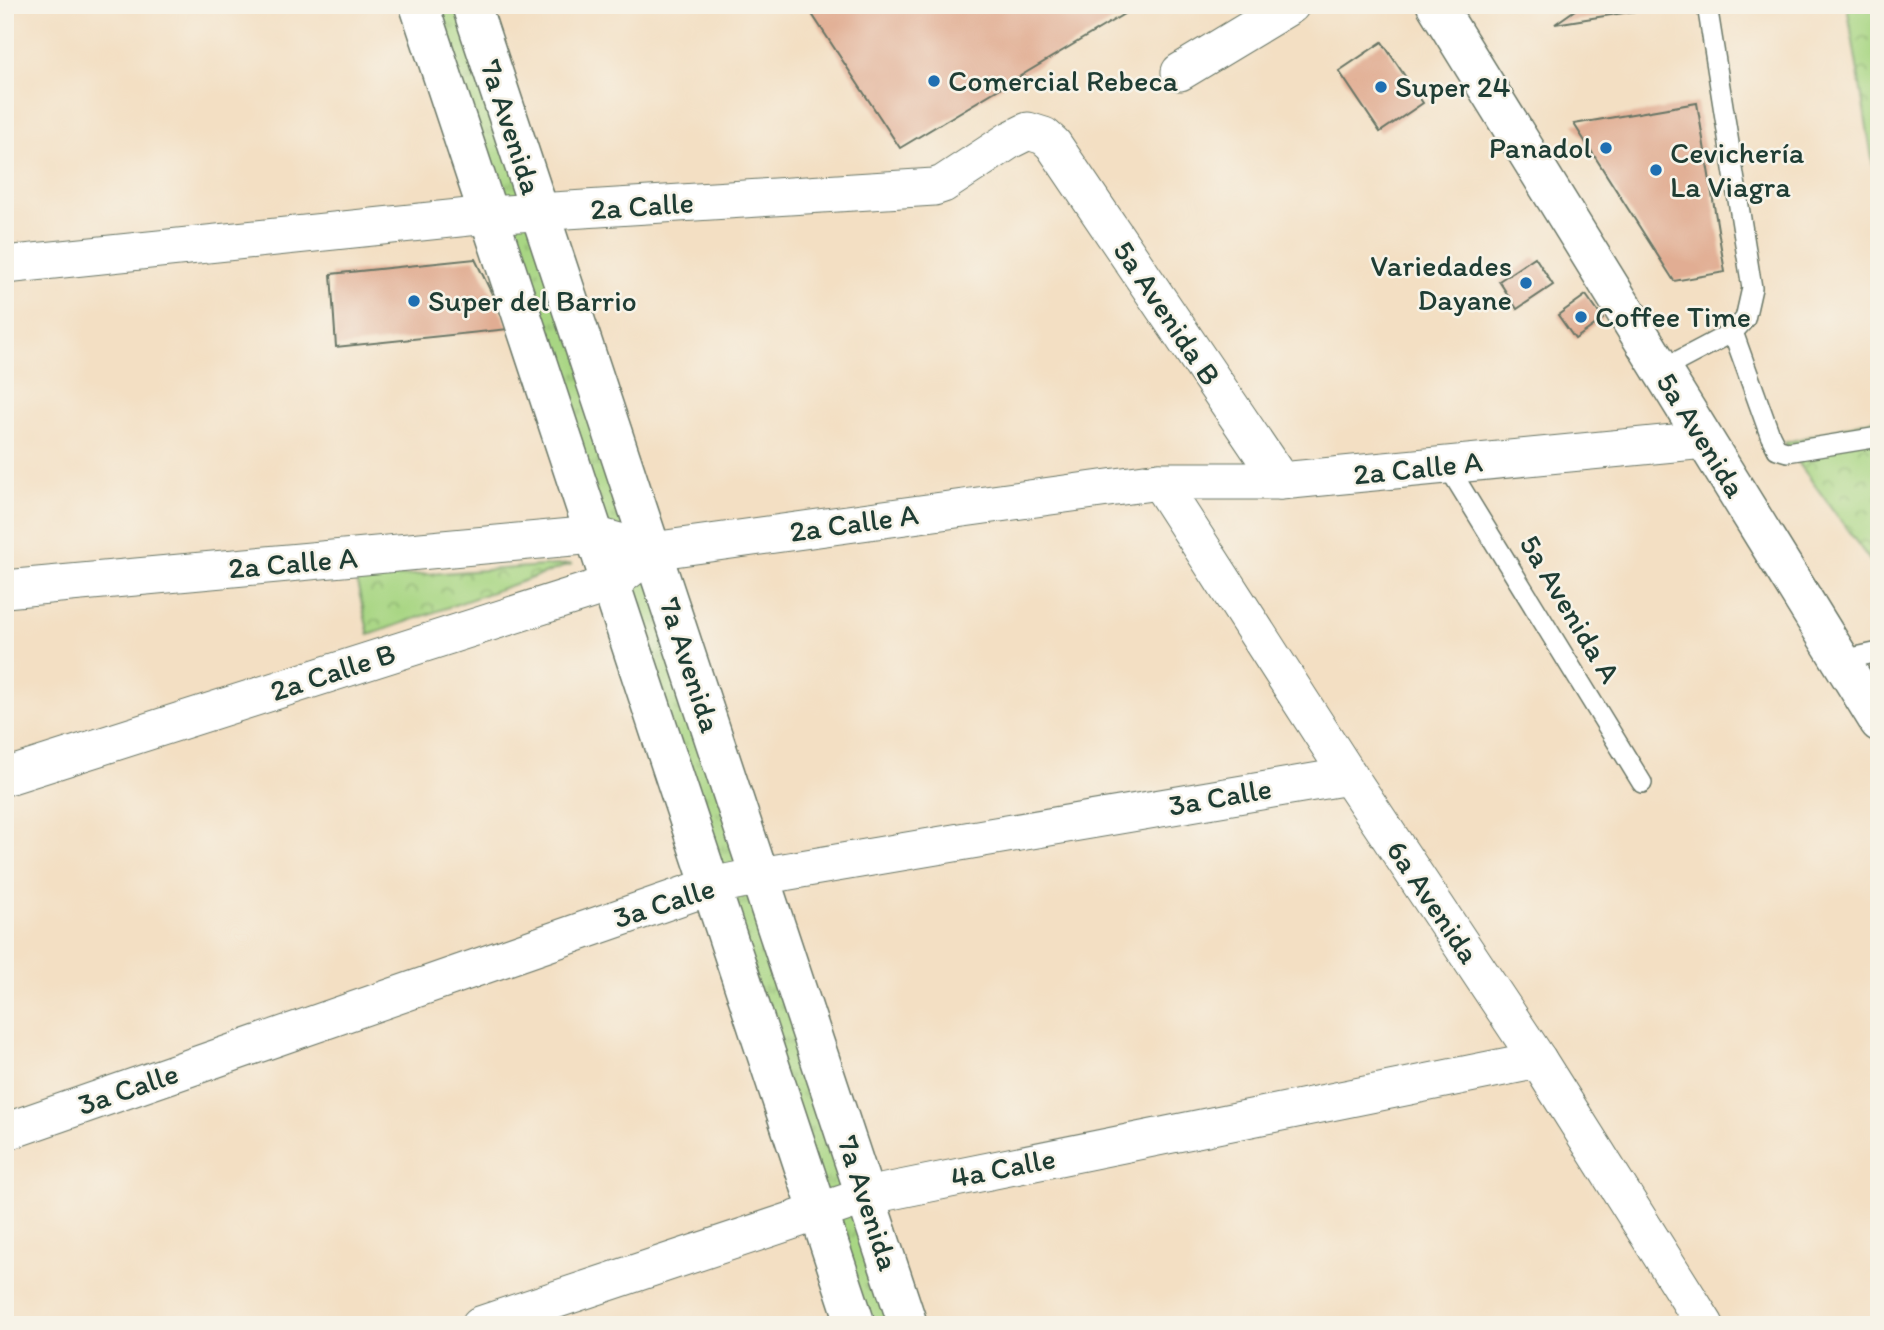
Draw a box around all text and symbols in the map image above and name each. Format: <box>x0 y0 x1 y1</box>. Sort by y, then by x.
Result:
street label: 7a Avenida <box>472 55 551 199</box>
place label: Comercial Rebeca <box>948 62 1178 99</box>
place label: Super 24 <box>1395 68 1510 105</box>
marker: Comercial Rebeca <box>926 73 942 89</box>
marker: Super 24 <box>1373 79 1389 95</box>
place label: Panadol <box>1489 129 1593 166</box>
place label: Cevichería La Viagra <box>1670 134 1805 205</box>
marker: Panadol <box>1598 140 1614 156</box>
marker: Cevichería La Viagra <box>1648 162 1664 178</box>
street label: 2a Calle <box>589 183 695 228</box>
street label: 5a Avenida B <box>1105 233 1229 392</box>
place label: Variedades Dayane <box>1370 247 1512 318</box>
marker: Variedades Dayane <box>1518 275 1534 291</box>
place label: Super del Barrio <box>428 282 637 319</box>
marker: Super del Barrio <box>406 293 422 309</box>
place label: Coffee Time <box>1595 298 1751 335</box>
marker: Coffee Time <box>1573 309 1589 325</box>
street label: 5a Avenida <box>1648 365 1755 504</box>
street label: 2a Calle A <box>1352 442 1484 493</box>
street label: 2a Calle A <box>787 495 921 550</box>
street label: 5a Avenida A <box>1512 528 1629 690</box>
street label: 2a Calle A <box>227 538 359 587</box>
street label: 7a Avenida <box>651 593 730 737</box>
street label: 2a Calle B <box>266 634 400 709</box>
street label: 3a Calle <box>1165 769 1274 824</box>
street label: 6a Avenida <box>1379 833 1488 971</box>
street label: 3a Calle <box>609 869 719 936</box>
street label: 3a Calle <box>73 1054 183 1123</box>
street label: 7a Avenida <box>829 1131 908 1275</box>
street label: 4a Calle <box>947 1139 1058 1196</box>

